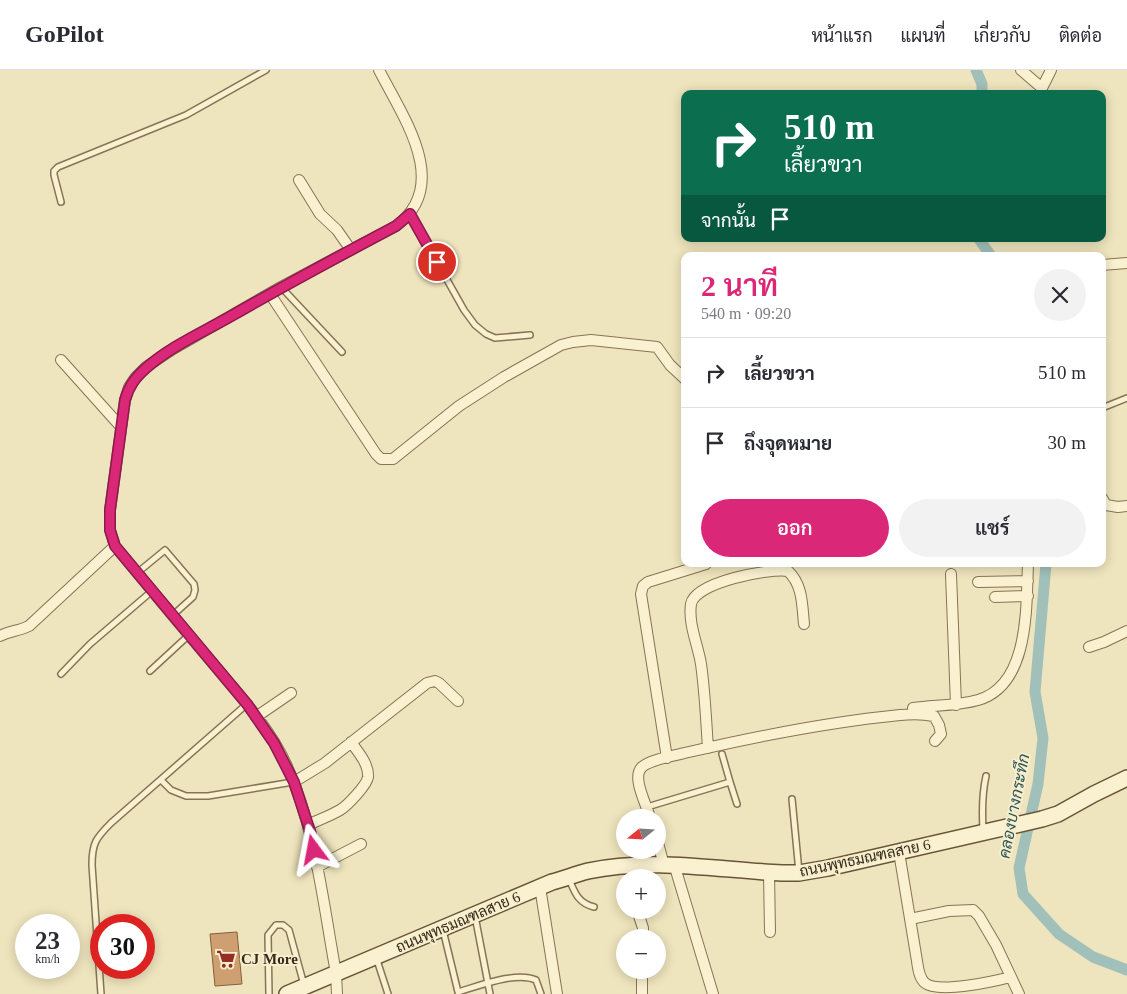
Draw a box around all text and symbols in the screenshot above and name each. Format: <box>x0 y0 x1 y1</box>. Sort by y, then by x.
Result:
text: GoPilot <box>25 21 104 47</box>
text: หน้าแรก <box>811 26 873 46</box>
text: แผนที่ <box>901 26 945 46</box>
text: เกี่ยวกับ <box>973 26 1031 46</box>
text: ติดต่อ <box>1059 26 1102 46</box>
text: 510 m <box>784 108 874 147</box>
icon: right <box>701 110 766 175</box>
text: เลี้ยวขวา <box>784 152 862 177</box>
icon: arrive <box>766 205 794 233</box>
text: จากนั้น <box>701 210 756 231</box>
pin <box>416 241 458 283</box>
icon: arrive <box>423 248 451 276</box>
text: 2 นาที <box>701 269 778 302</box>
button: close <box>1034 269 1086 321</box>
text: 540 m · 09:20 <box>701 305 791 322</box>
icon: right <box>701 359 729 387</box>
text: 510 m <box>1038 362 1086 383</box>
text: เลี้ยวขวา <box>744 363 815 384</box>
icon: arrive <box>701 429 729 457</box>
text: 30 m <box>1047 432 1086 453</box>
text: ถึงจุดหมาย <box>744 433 832 454</box>
button: ออก <box>701 499 889 557</box>
button: แชร์ <box>899 499 1086 557</box>
water label: คลองบางกระทึก <box>994 752 1032 860</box>
north arrow <box>616 809 666 859</box>
map controls <box>616 809 666 979</box>
position arrow <box>287 823 339 875</box>
street label: ถนนพุทธมณฑลสาย 6 <box>798 836 933 883</box>
button: + <box>616 869 666 919</box>
street label: ถนนพุทธมณฑลสาย 6 <box>393 888 524 958</box>
speed limit sign: 30 <box>90 914 155 979</box>
text: 23 <box>35 927 60 954</box>
button: − <box>616 929 666 979</box>
supermarket icon: CJ More <box>215 948 237 970</box>
place label: CJ More <box>241 951 298 967</box>
text: km/h <box>35 952 60 966</box>

